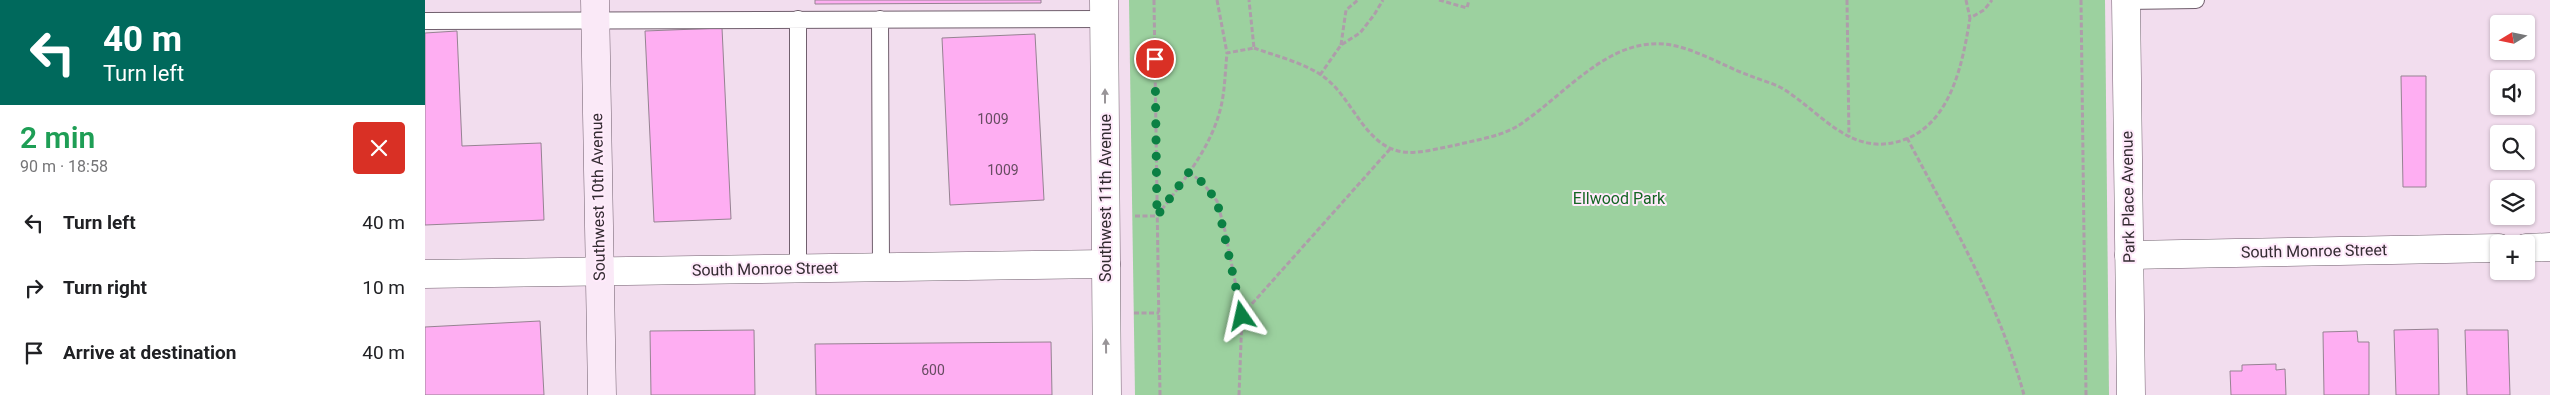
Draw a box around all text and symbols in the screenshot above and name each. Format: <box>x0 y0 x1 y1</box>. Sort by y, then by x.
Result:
north arrow <box>2490 15 2535 60</box>
map controls <box>2490 15 2535 280</box>
text: 40 m <box>103 19 182 60</box>
icon: left <box>20 20 85 85</box>
pin <box>1134 38 1176 80</box>
icon: arrive <box>1141 45 1169 73</box>
text: Turn left <box>103 61 184 86</box>
button: sound <box>2490 70 2535 115</box>
one-way arrow <box>1101 88 1109 104</box>
house number: 1009 <box>977 111 1009 127</box>
street label: Southwest 10th Avenue <box>587 113 609 281</box>
street label: Southwest 11th Avenue <box>1096 114 1115 282</box>
text: 2 min <box>20 120 95 155</box>
button: close <box>353 122 405 174</box>
button: search <box>2490 125 2535 170</box>
street label: Park Place Avenue <box>2117 131 2139 263</box>
text: 90 m · 18:58 <box>20 157 108 176</box>
house number: 1009 <box>987 162 1019 178</box>
button: layers <box>2490 180 2535 225</box>
park label: Ellwood Park <box>1573 189 1666 208</box>
icon: left <box>20 209 48 237</box>
text: Turn left <box>63 211 136 234</box>
text: 40 m <box>362 211 405 234</box>
button: + <box>2490 235 2535 280</box>
street label: South Monroe Street <box>2241 240 2387 262</box>
street label: South Monroe Street <box>692 258 838 280</box>
icon: right <box>20 274 48 302</box>
text: Turn right <box>63 276 147 299</box>
text: 10 m <box>362 276 405 299</box>
position arrow <box>1215 289 1267 341</box>
one-way arrow <box>1102 338 1110 354</box>
icon: arrive <box>20 339 48 367</box>
text: Arrive at destination <box>63 341 236 364</box>
text: 40 m <box>362 341 405 364</box>
house number: 600 <box>921 362 945 378</box>

